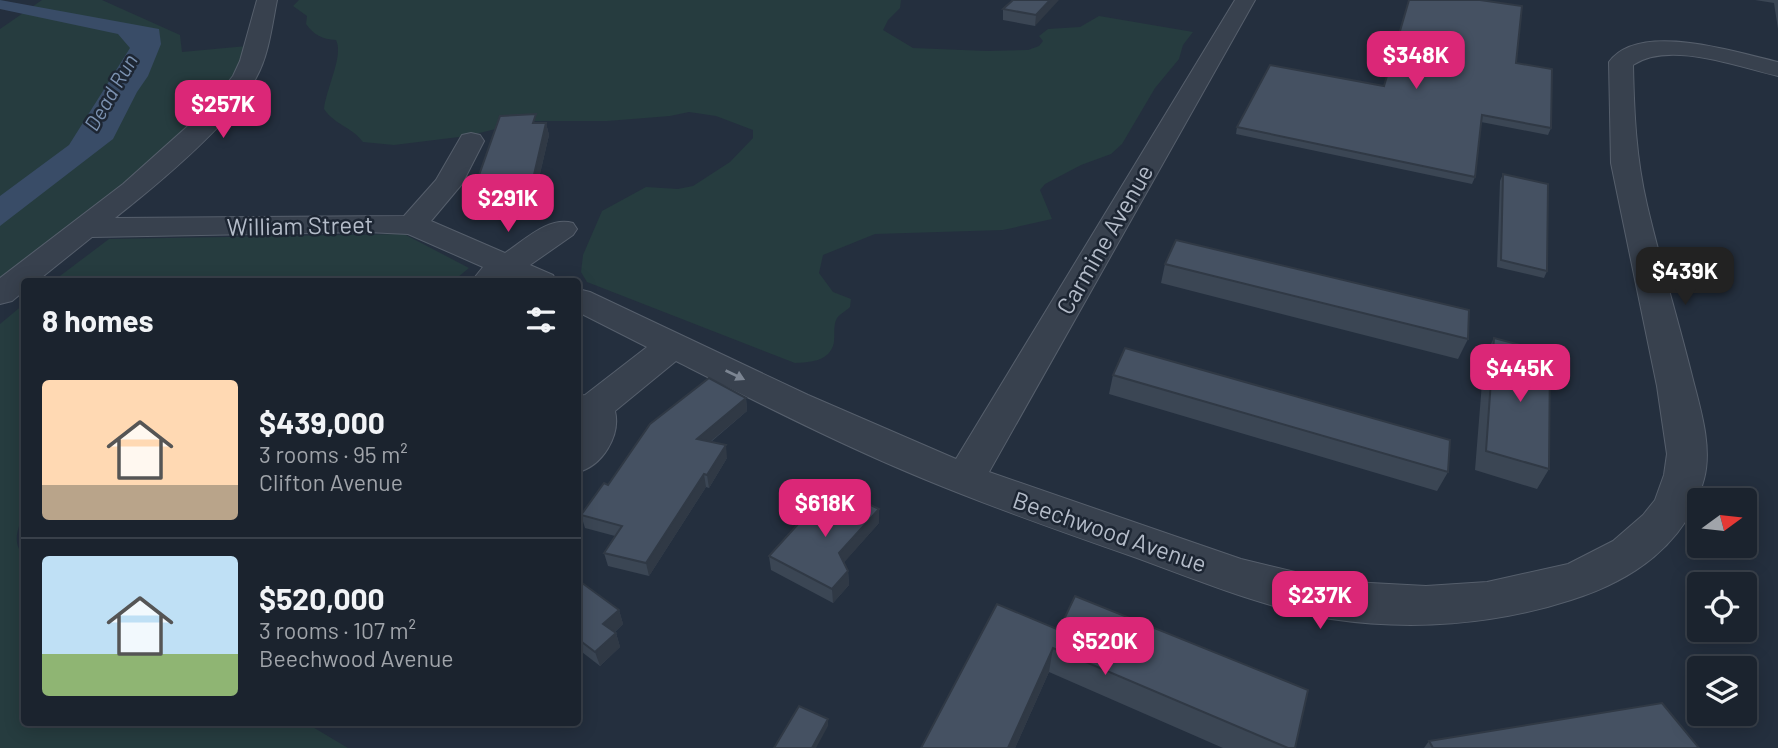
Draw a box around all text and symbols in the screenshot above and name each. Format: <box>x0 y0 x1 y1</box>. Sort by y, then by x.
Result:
pin: $348K <box>1367 32 1465 91</box>
text: $348K <box>1383 40 1449 68</box>
water label: Dead Run <box>78 49 142 135</box>
pin: $257K <box>174 80 272 140</box>
text: $257K <box>191 89 255 117</box>
street label: Carmine Avenue <box>1049 159 1159 319</box>
pin: $291K <box>459 174 557 234</box>
text: $291K <box>478 183 538 211</box>
street label: William Street <box>226 209 374 241</box>
pin: $439K <box>1636 247 1734 307</box>
text: $439K <box>1652 256 1718 284</box>
icon: filters <box>522 301 560 339</box>
text: 8 homes <box>42 302 153 338</box>
pin: $445K <box>1471 344 1569 404</box>
text: $445K <box>1486 353 1554 381</box>
one-way arrow <box>725 369 745 381</box>
text: $439,000 <box>259 404 385 440</box>
icon: home <box>98 408 182 492</box>
text: 3 rooms · 95 m² <box>259 440 408 468</box>
text: Clifton Avenue <box>259 468 403 496</box>
pin: $618K <box>776 480 874 539</box>
street label: Beechwood Avenue <box>1009 484 1211 578</box>
text: $618K <box>795 488 855 516</box>
north arrow <box>1687 488 1757 558</box>
map controls <box>1687 488 1757 726</box>
pin: $237K <box>1271 572 1369 631</box>
button: locate <box>1687 572 1757 642</box>
text: $520,000 <box>259 580 385 616</box>
text: $237K <box>1288 580 1352 608</box>
icon: home <box>98 584 182 668</box>
text: 3 rooms · 107 m² <box>259 616 416 644</box>
pin: $520K <box>1056 618 1154 677</box>
text: $520K <box>1072 626 1138 654</box>
text: Beechwood Avenue <box>259 644 454 672</box>
button: layers <box>1687 656 1757 726</box>

